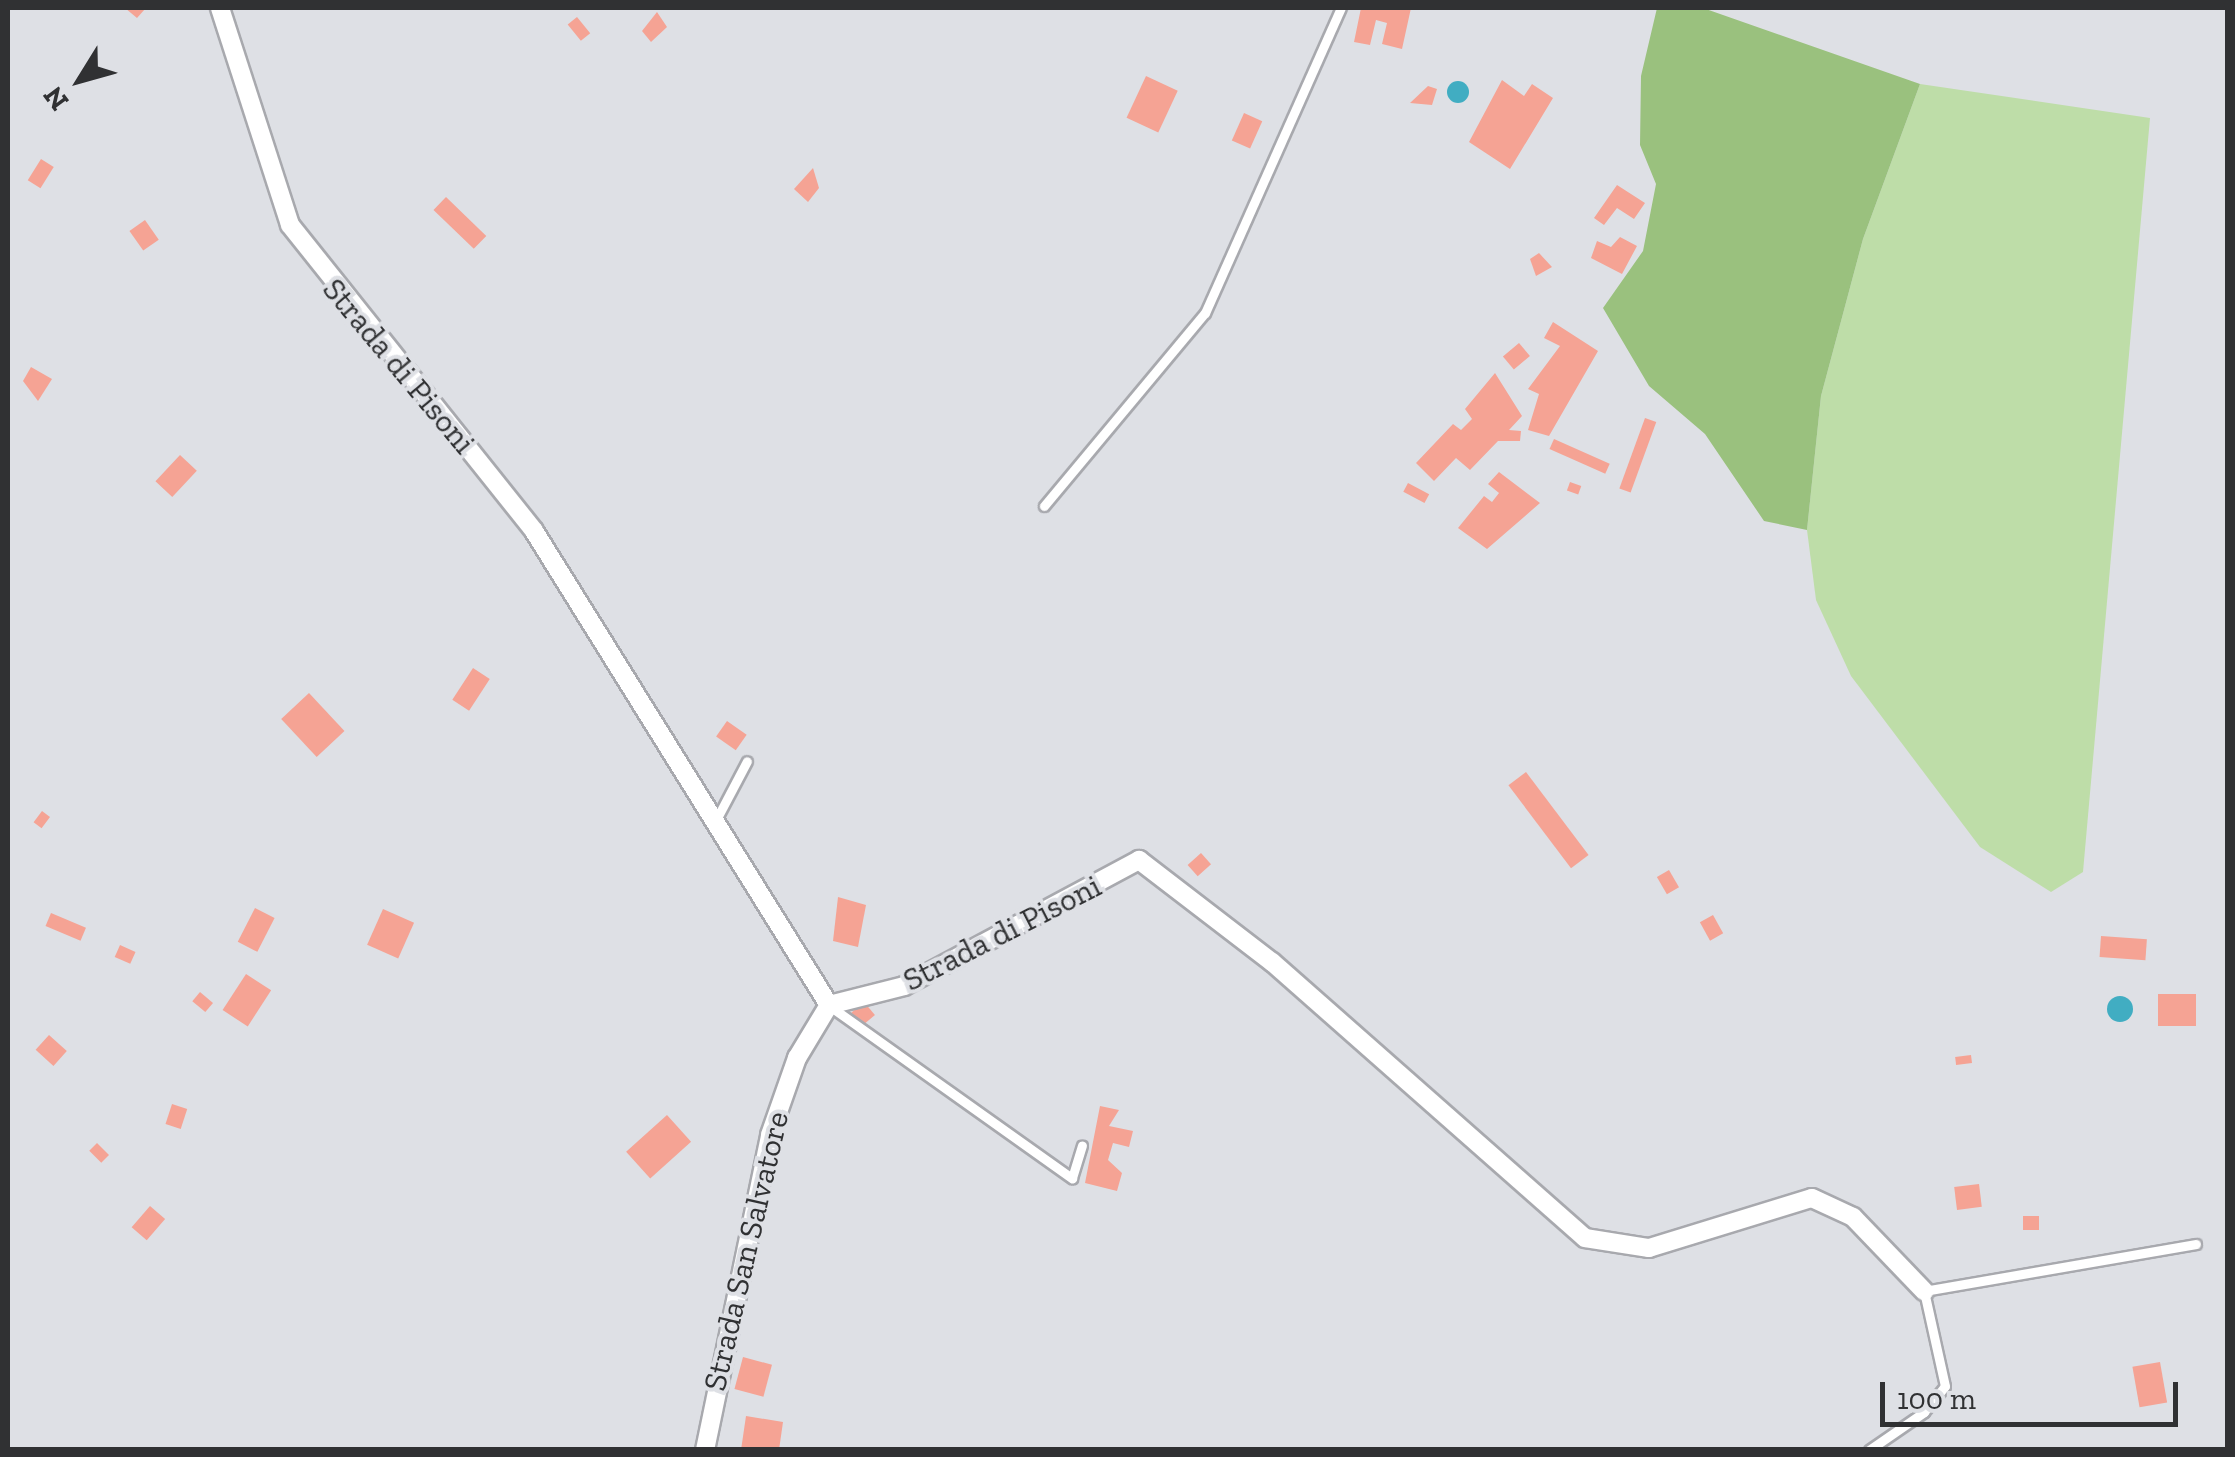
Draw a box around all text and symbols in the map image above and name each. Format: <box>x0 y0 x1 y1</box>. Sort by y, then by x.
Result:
north arrow <box>30 30 130 130</box>
text: N <box>36 80 75 117</box>
street label: Strada di Pisoni <box>315 271 483 461</box>
street label: Strada di Pisoni <box>897 867 1107 999</box>
street label: Strada San Salvatore <box>695 1108 797 1394</box>
scale bar <box>1885 1362 2182 1424</box>
text: 100 m <box>1897 1381 1976 1417</box>

